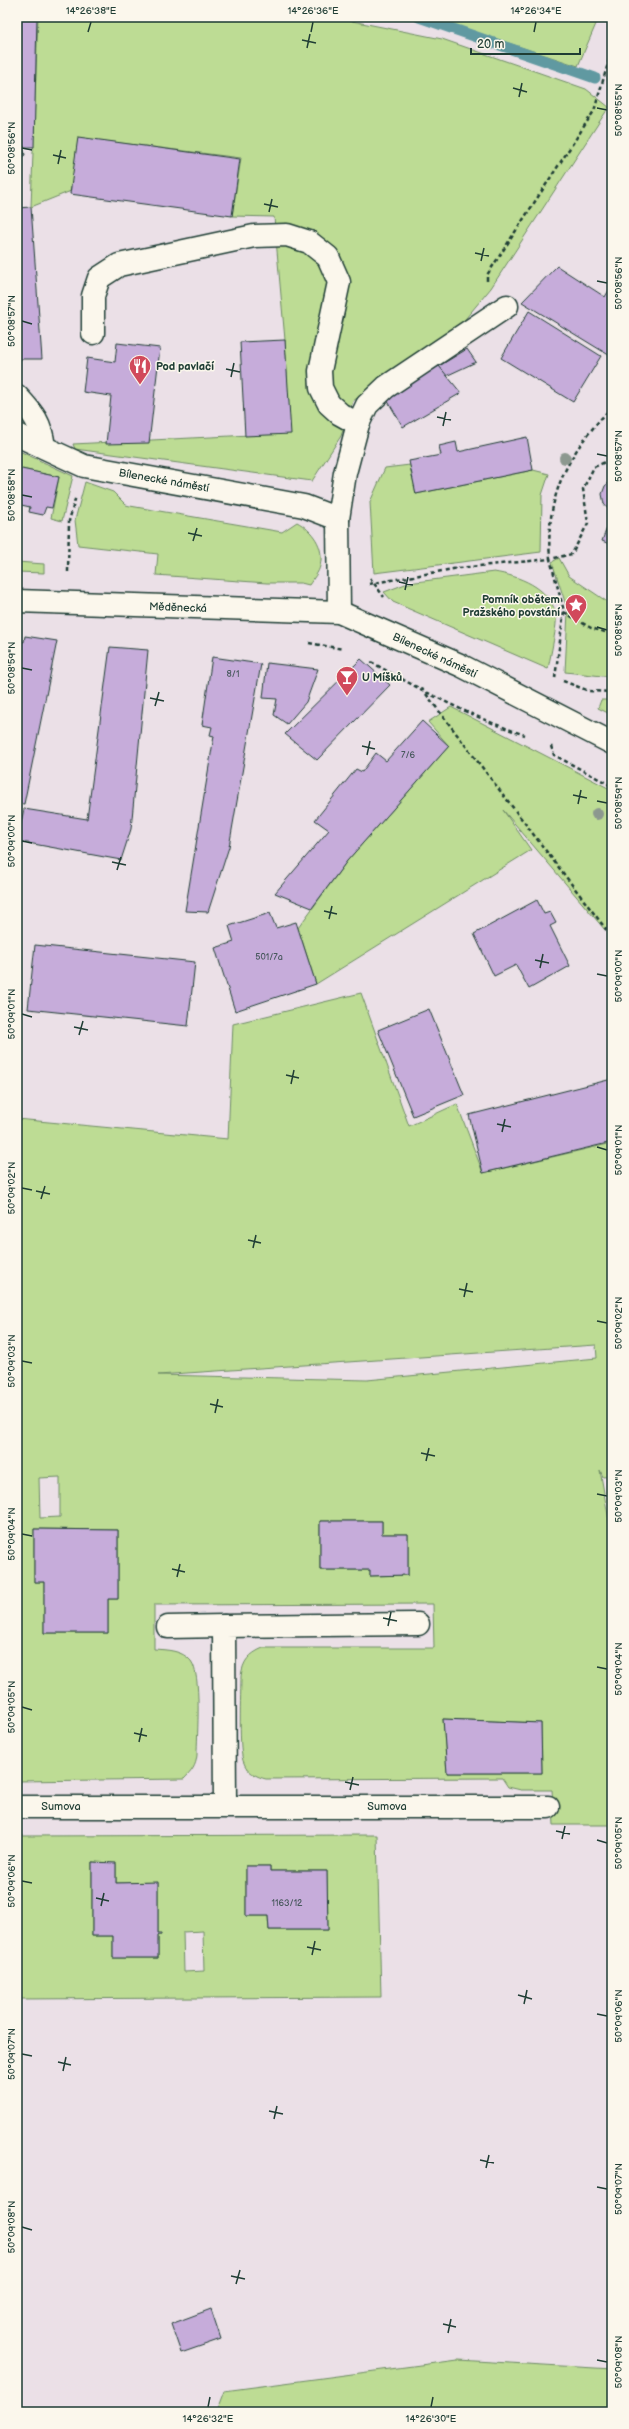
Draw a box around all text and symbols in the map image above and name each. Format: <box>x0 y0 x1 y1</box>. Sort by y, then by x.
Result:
text: 14°26'38"E <box>66 5 117 17</box>
text: 14°26'36"E <box>287 5 339 17</box>
text: 14°26'34"E <box>511 5 562 17</box>
scale bar <box>471 30 580 56</box>
text: 20 m <box>477 37 504 52</box>
text: 50°08'55"N <box>613 84 625 136</box>
text: 50°08'56"N <box>6 121 18 175</box>
text: 50°08'56"N <box>613 256 625 310</box>
text: 50°08'57"N <box>6 295 18 347</box>
restaurant icon: Pod pavlačí <box>127 353 153 386</box>
place label: Pod pavlačí <box>156 360 214 373</box>
text: 50°08'57"N <box>613 430 625 482</box>
street label: Bílenecké náměstí <box>118 466 210 495</box>
text: 50°08'58"N <box>6 469 18 521</box>
place icon: Pomník obětem Pražského povstání <box>563 592 589 625</box>
place label: Pomník obětem Pražského povstání <box>463 593 560 619</box>
street label: Měděnecká <box>149 600 207 615</box>
text: 50°08'58"N <box>613 604 625 656</box>
street label: Bílenecké náměstí <box>391 630 479 681</box>
text: 50°08'59"N <box>6 642 18 694</box>
bar icon: U Míšků <box>334 664 360 697</box>
house number: 8/1 <box>227 669 239 680</box>
place label: U Míšků <box>362 671 402 684</box>
house number: 7/6 <box>401 750 415 761</box>
text: 50°08'59"N <box>613 777 625 829</box>
text: 50°09'00"N <box>6 814 18 868</box>
text: 50°09'00"N <box>613 949 625 1003</box>
house number: 501/7a <box>255 952 283 963</box>
text: 50°09'01"N <box>6 988 18 1040</box>
text: 50°09'01"N <box>613 1124 625 1176</box>
text: 50°09'02"N <box>6 1161 18 1215</box>
text: 50°09'02"N <box>613 1296 625 1350</box>
text: 50°09'03"N <box>6 1334 18 1388</box>
text: 50°09'03"N <box>613 1469 625 1523</box>
text: 50°09'04"N <box>6 1507 18 1561</box>
text: 50°09'04"N <box>613 1642 625 1696</box>
text: 50°09'05"N <box>6 1681 18 1733</box>
street label: Sumova <box>41 1800 81 1813</box>
street label: Sumova <box>367 1800 407 1813</box>
text: 50°09'05"N <box>613 1817 625 1869</box>
text: 50°09'06"N <box>6 1854 18 1908</box>
house number: 1163/12 <box>272 1898 303 1909</box>
text: 50°09'06"N <box>613 1989 625 2043</box>
text: 50°09'07"N <box>6 2028 18 2080</box>
text: 50°09'07"N <box>613 2163 625 2215</box>
text: 50°09'08"N <box>6 2200 18 2254</box>
text: 50°09'08"N <box>613 2335 625 2389</box>
text: 14°26'32"E <box>183 2413 234 2425</box>
text: 14°26'30"E <box>406 2413 457 2425</box>

